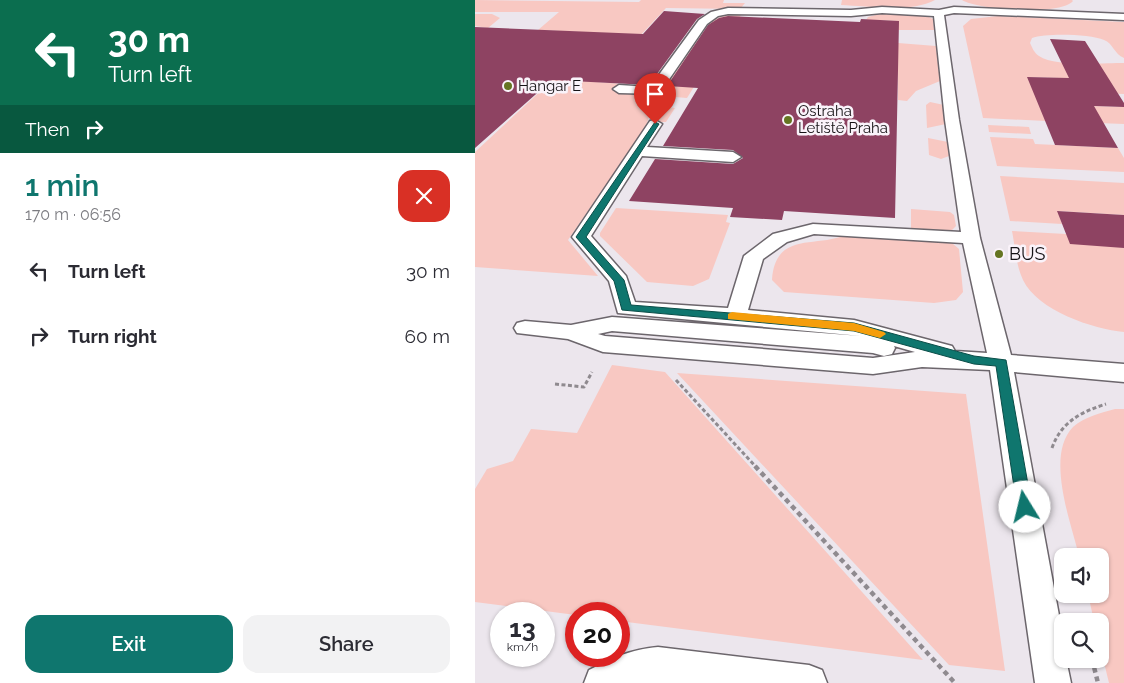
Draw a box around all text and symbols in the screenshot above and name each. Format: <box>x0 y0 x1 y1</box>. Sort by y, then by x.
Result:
text: 30 m <box>108 19 190 60</box>
icon: left <box>25 20 90 85</box>
text: Turn left <box>108 61 192 87</box>
pin <box>634 73 676 124</box>
place label: Hangar E <box>518 77 581 95</box>
marker: Hangar E <box>502 80 514 92</box>
icon: arrive <box>641 80 669 108</box>
place label: Ostraha Letiště Praha <box>798 102 888 137</box>
marker: Ostraha Letiště Praha <box>782 114 794 126</box>
icon: right <box>80 115 108 143</box>
text: Then <box>25 118 70 140</box>
text: 1 min <box>25 168 100 203</box>
button: close <box>398 170 450 222</box>
text: 170 m · 06:56 <box>25 205 121 224</box>
place label: BUS <box>1009 243 1046 264</box>
marker: BUS <box>993 248 1005 260</box>
icon: left <box>25 257 53 285</box>
text: Turn left <box>68 260 145 282</box>
text: 30 m <box>406 260 450 282</box>
icon: right <box>25 322 53 350</box>
text: Turn right <box>68 325 157 347</box>
text: 60 m <box>405 325 450 347</box>
position arrow <box>998 480 1050 532</box>
map controls <box>1054 548 1109 668</box>
button: sound <box>1054 548 1109 603</box>
speed limit sign: 20 <box>565 602 630 667</box>
text: 13 <box>509 613 536 643</box>
button: search <box>1054 613 1109 668</box>
button: Exit <box>25 615 233 673</box>
button: Share <box>243 615 450 673</box>
text: km/h <box>507 640 538 654</box>

